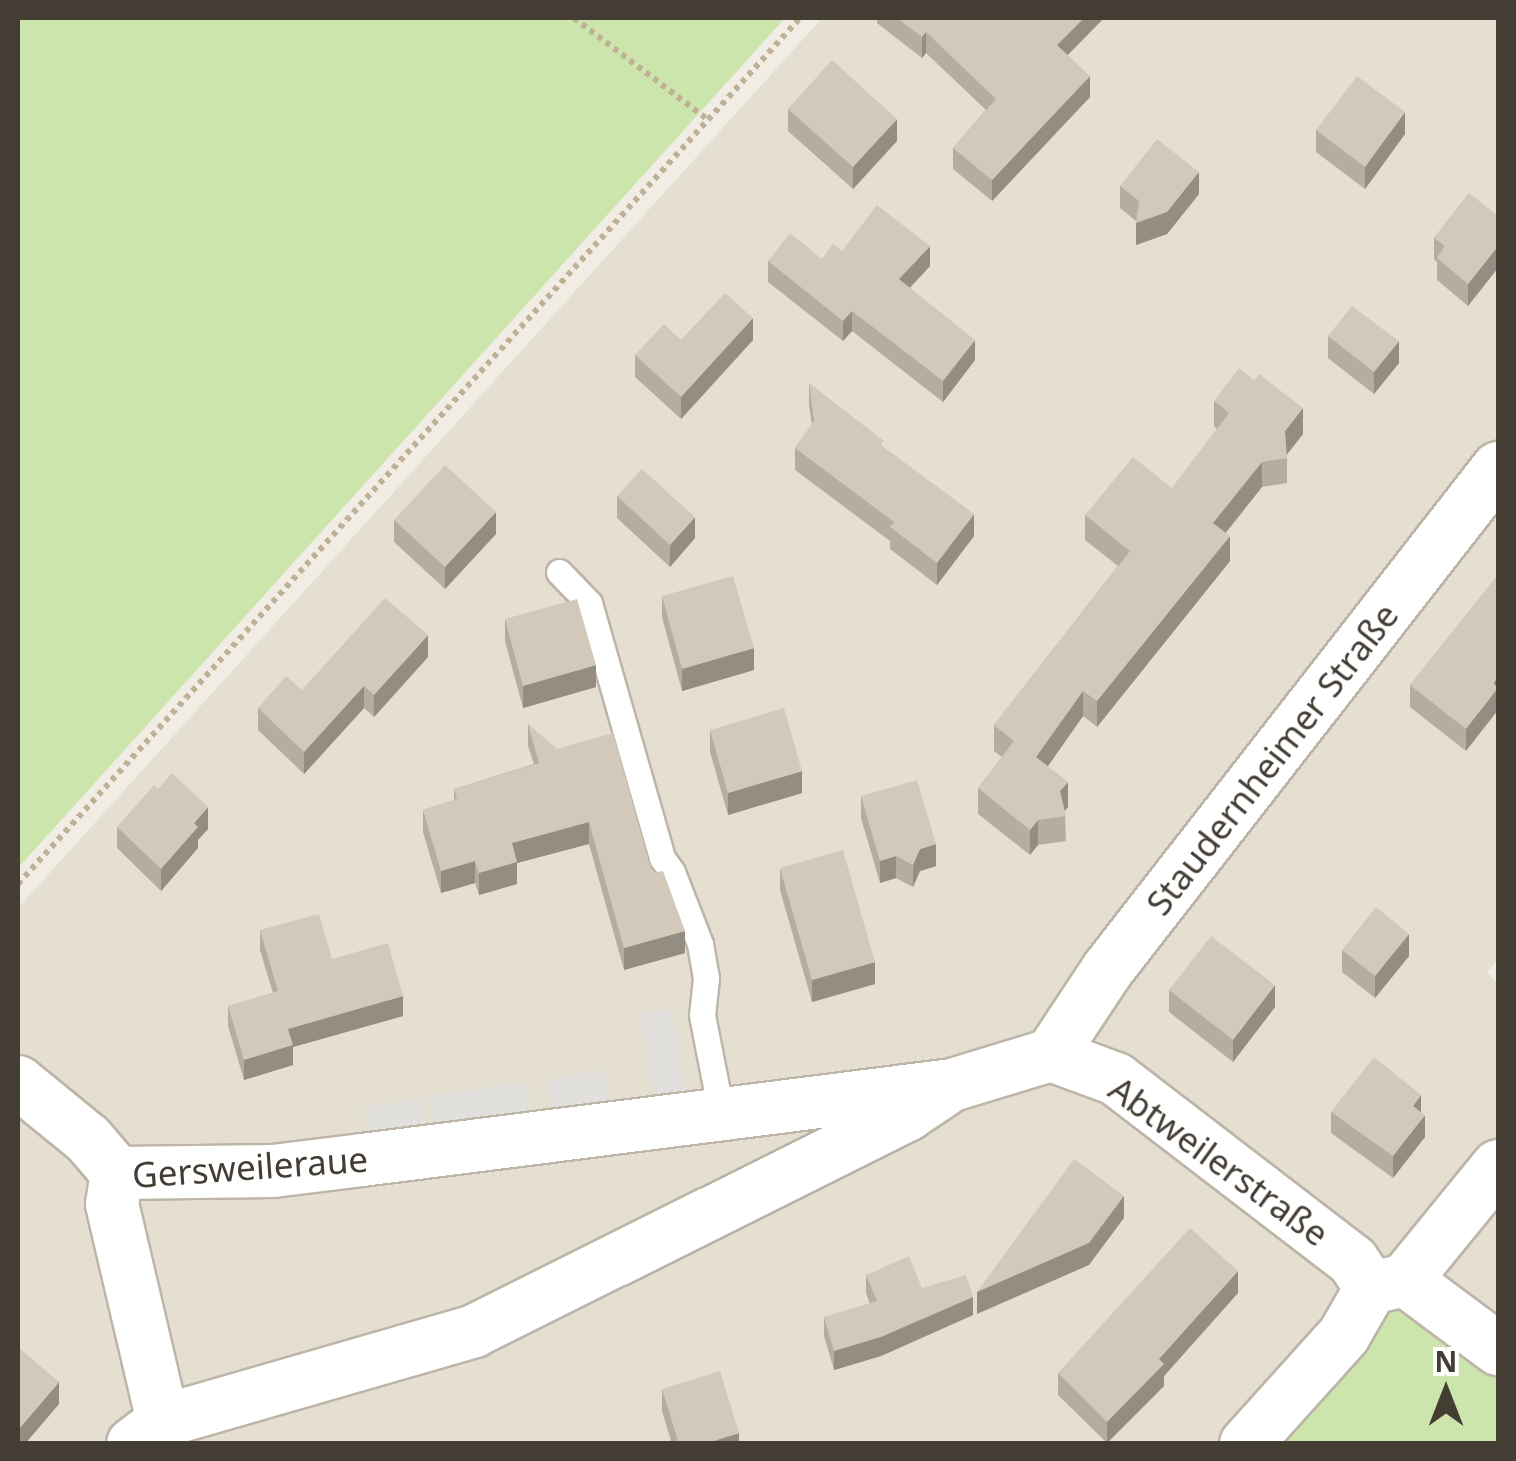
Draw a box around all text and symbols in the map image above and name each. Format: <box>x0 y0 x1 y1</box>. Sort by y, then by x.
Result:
street label: Staudernheimer Straße <box>1137 595 1407 923</box>
street label: Abtweilerstraße <box>1101 1067 1337 1255</box>
street label: Gersweileraue <box>131 1138 369 1196</box>
north arrow <box>1396 1341 1496 1441</box>
text: N <box>1435 1342 1457 1380</box>

